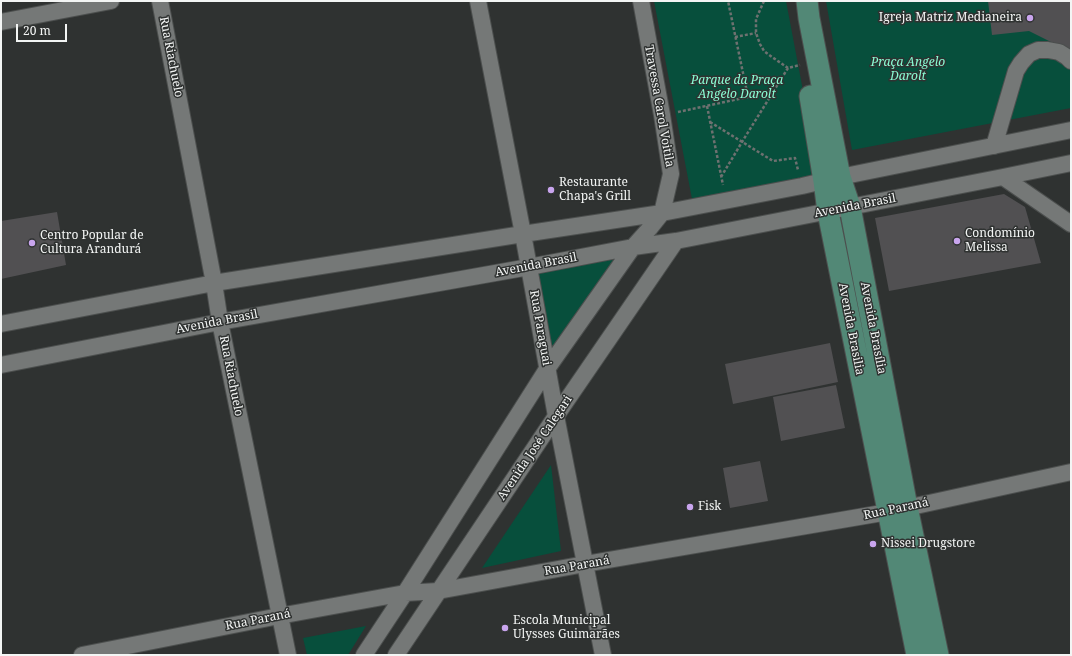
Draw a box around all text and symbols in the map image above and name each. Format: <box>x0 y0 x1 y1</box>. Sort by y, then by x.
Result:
place label: Igreja Matriz Medianeira <box>879 11 1022 25</box>
marker: Igreja Matriz Medianeira <box>1025 13 1035 23</box>
street label: Rua Riachuelo <box>156 15 186 99</box>
scale bar <box>18 16 69 42</box>
text: 20 m <box>23 22 51 39</box>
street label: Travessa Carol Voitila <box>641 44 677 168</box>
park label: Praça Angelo Darolt <box>871 56 945 84</box>
park label: Parque da Praça Angelo Darolt <box>691 74 783 102</box>
place label: Restaurante Chapa's Grill <box>559 176 631 204</box>
marker: Restaurante Chapa's Grill <box>546 185 556 195</box>
street label: Avenida Brasil <box>813 191 897 221</box>
place label: Condomínio Melissa <box>965 227 1035 255</box>
place label: Centro Popular de Cultura Arandurá <box>40 229 144 257</box>
marker: Condomínio Melissa <box>952 236 962 246</box>
marker: Centro Popular de Cultura Arandurá <box>27 238 37 248</box>
street label: Avenida Brasil <box>494 250 578 280</box>
street label: Avenida Brasília <box>857 281 889 375</box>
street label: Avenida Brasilia <box>835 282 867 376</box>
street label: Rua Paraguai <box>526 289 554 367</box>
street label: Avenida Brasil <box>175 307 259 337</box>
street label: Rua Riachuelo <box>216 334 246 418</box>
street label: Avenida José Calegari <box>495 393 575 503</box>
street label: Rua Paraná <box>862 495 930 523</box>
place label: Fisk <box>698 500 721 514</box>
marker: Fisk <box>685 502 695 512</box>
place label: Nissei Drugstore <box>881 537 975 551</box>
marker: Nissei Drugstore <box>868 539 878 549</box>
street label: Rua Paraná <box>543 553 611 579</box>
street label: Rua Paraná <box>224 607 292 633</box>
place label: Escola Municipal Ulysses Guimarães <box>513 614 620 642</box>
marker: Escola Municipal Ulysses Guimarães <box>500 623 510 633</box>

